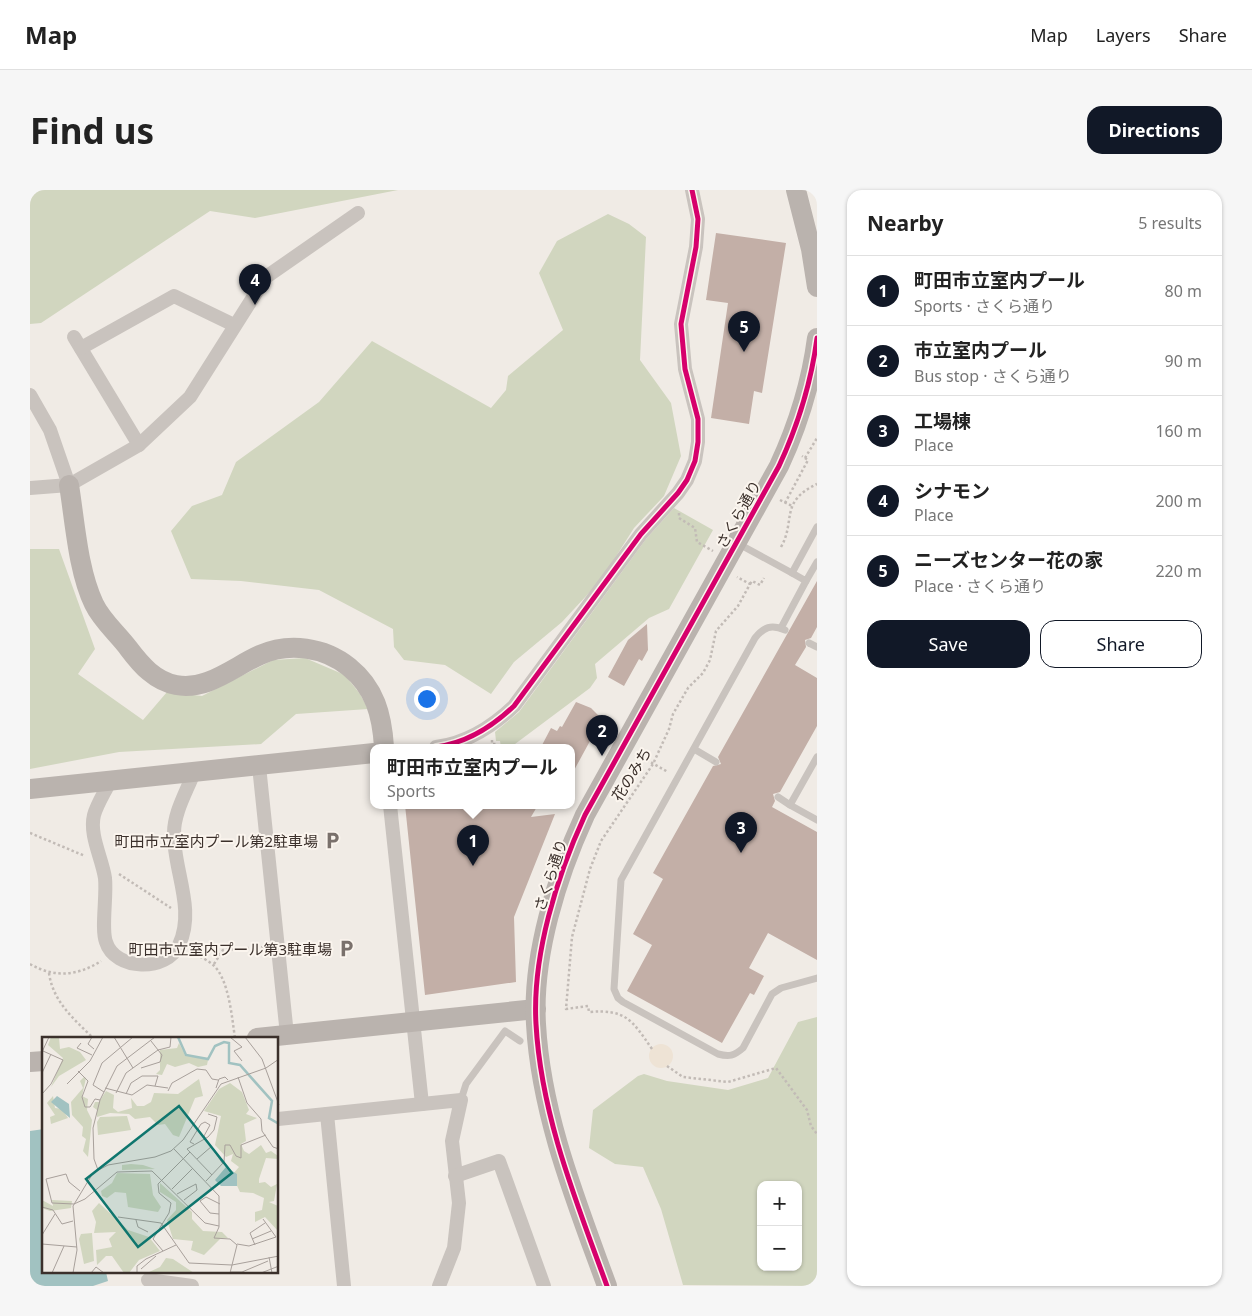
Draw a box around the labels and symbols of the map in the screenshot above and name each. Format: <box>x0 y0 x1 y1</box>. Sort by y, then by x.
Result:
pin: 4 <box>239 264 271 305</box>
pin: 5 <box>728 311 760 352</box>
street label: さくら通り <box>711 476 765 552</box>
your location <box>414 686 440 712</box>
pin: 2 <box>586 715 618 756</box>
street label: 花のみち <box>607 743 655 805</box>
pin: 3 <box>725 812 757 853</box>
pin: 1 <box>457 825 489 866</box>
place label: 町田市立室内プール第2駐車場 <box>114 831 318 851</box>
parking icon: 町田市立室内プール第2駐車場 <box>322 831 342 851</box>
street label: さくら通り <box>529 836 571 914</box>
place label: 町田市立室内プール第3駐車場 <box>128 939 332 959</box>
parking icon: 町田市立室内プール第3駐車場 <box>336 939 356 959</box>
inset map <box>42 1037 279 1274</box>

